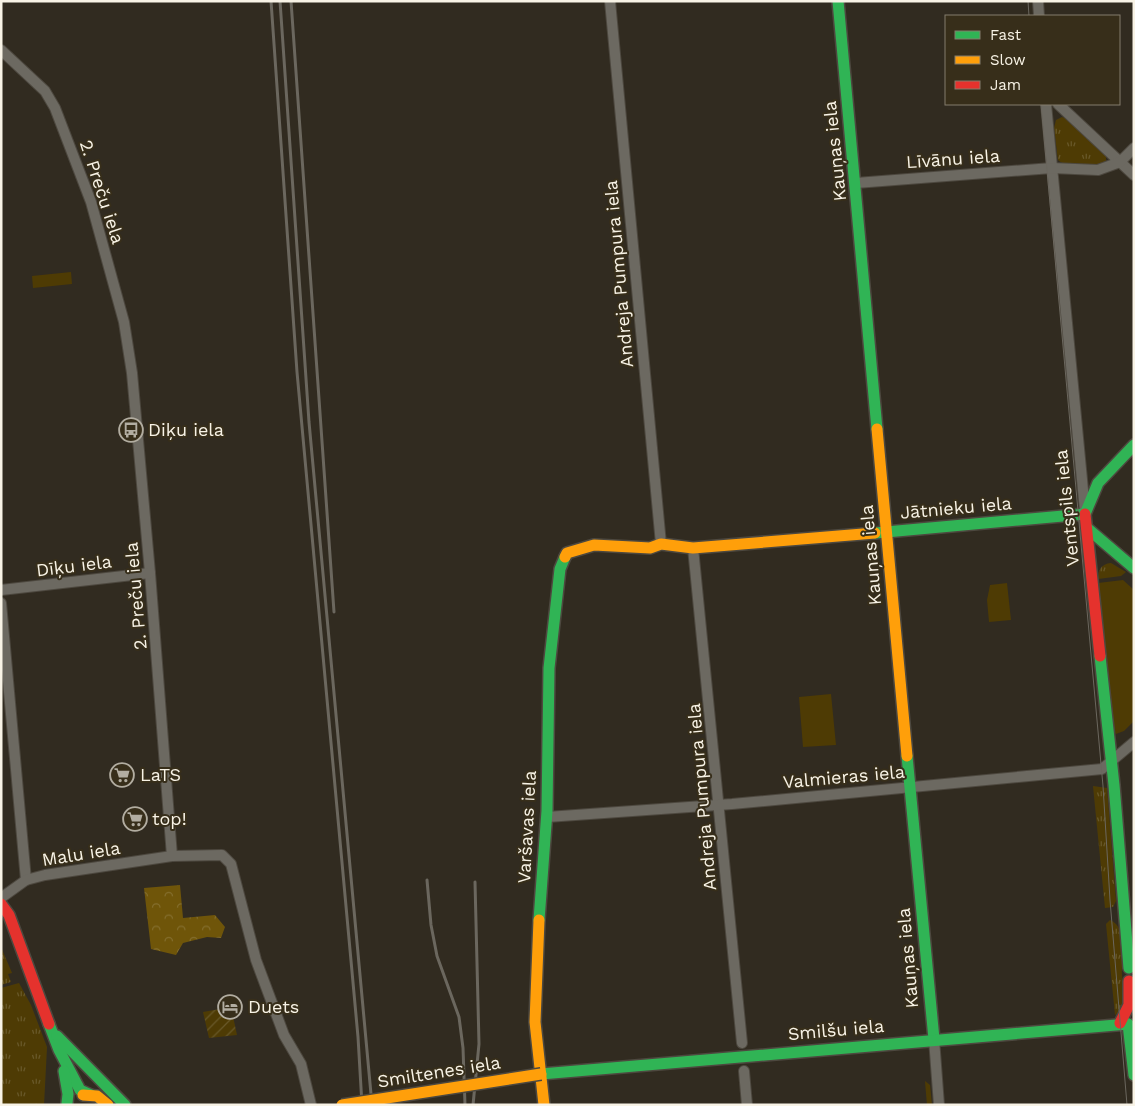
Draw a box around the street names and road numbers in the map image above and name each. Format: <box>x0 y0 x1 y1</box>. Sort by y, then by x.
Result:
street label: Kauņas iela <box>819 100 850 202</box>
street label: 2. Preču iela <box>76 137 129 246</box>
street label: Līvānu iela <box>905 145 1001 172</box>
street label: Andreja Pumpura iela <box>600 180 637 369</box>
street label: Ventspils iela <box>1050 449 1083 568</box>
street label: Jātnieku iela <box>899 492 1013 523</box>
street label: Kauņas iela <box>856 504 885 606</box>
street label: 2. Preču iela <box>120 541 151 651</box>
street label: Dīķu iela <box>35 550 113 581</box>
street label: Andreja Pumpura iela <box>683 703 720 892</box>
street label: Valmieras iela <box>782 761 906 792</box>
street label: Varšavas iela <box>513 770 540 884</box>
street label: Malu iela <box>40 837 122 870</box>
street label: Kauņas iela <box>893 907 922 1009</box>
street label: Smilšu iela <box>787 1015 885 1044</box>
street label: Smiltenes iela <box>376 1051 502 1092</box>

